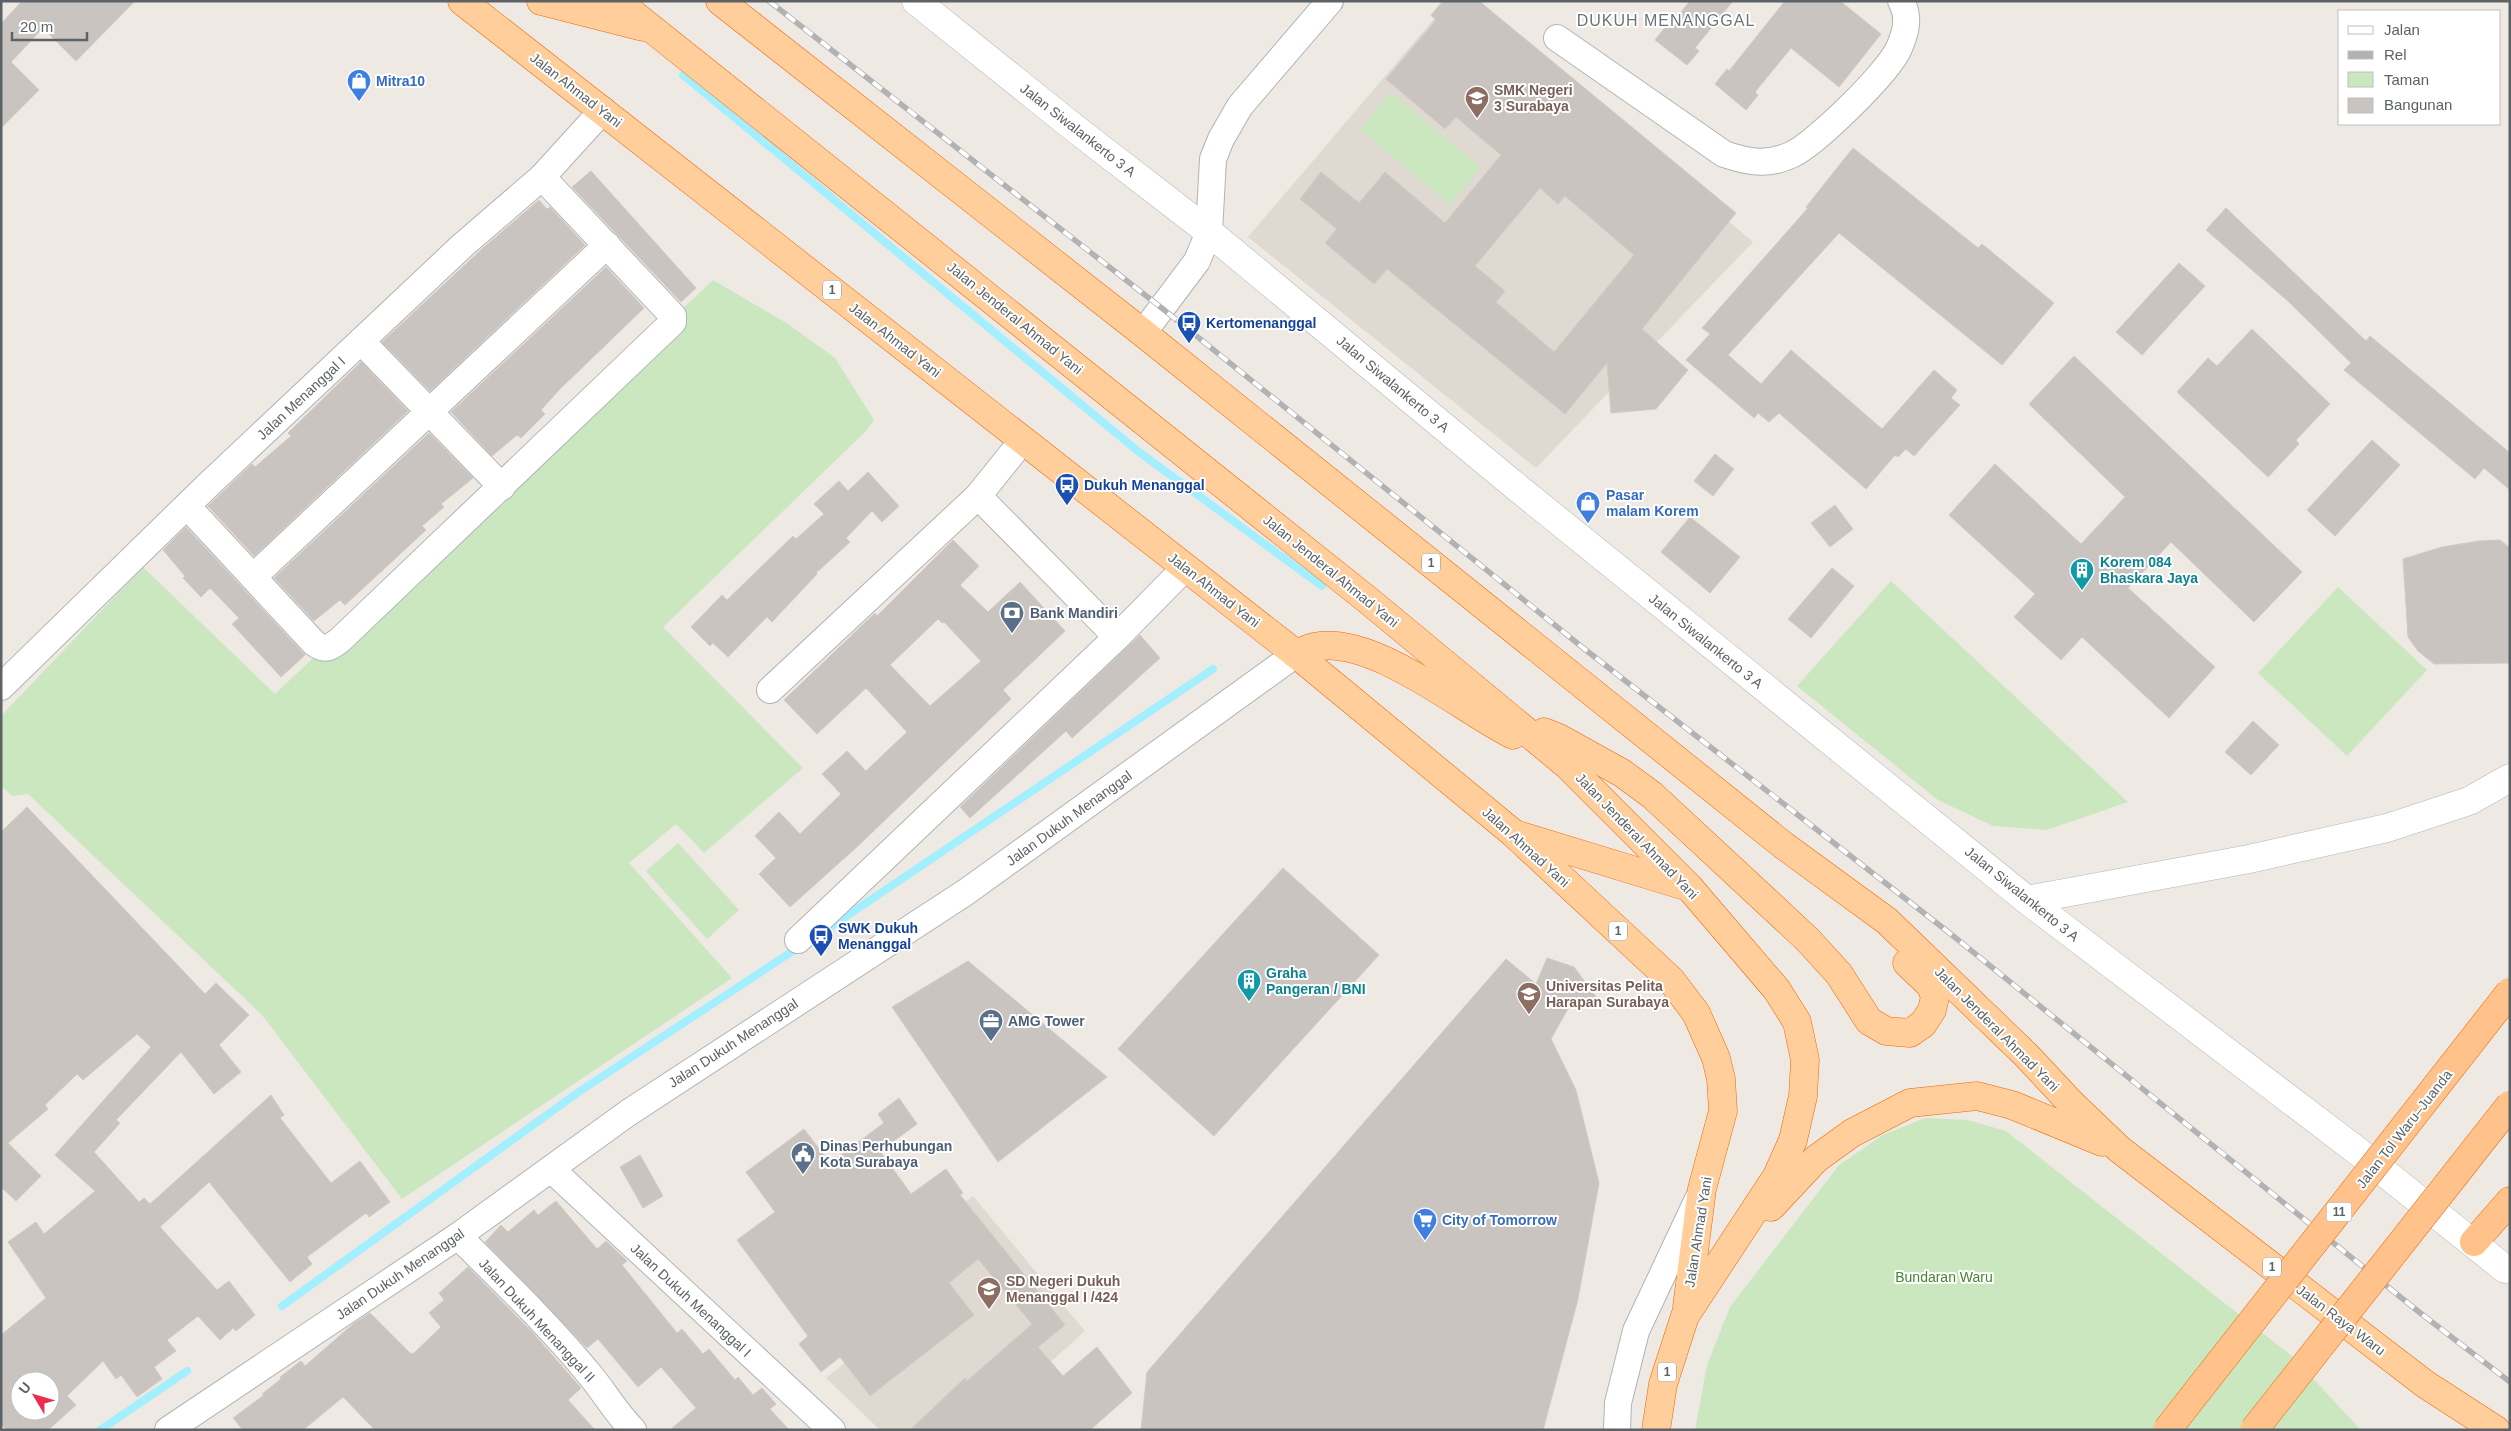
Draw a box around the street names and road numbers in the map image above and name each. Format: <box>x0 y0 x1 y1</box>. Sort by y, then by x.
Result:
street label: Jalan Ahmad Yani <box>527 49 625 131</box>
street label: Jalan Siwalankerto 3 A <box>1017 80 1139 180</box>
street label: Jalan Jenderal Ahmad Yani <box>944 259 1086 377</box>
road number: 1 <box>823 280 841 300</box>
street label: Jalan Ahmad Yani <box>846 299 944 381</box>
street label: Jalan Siwalankerto 3 A <box>1334 332 1453 436</box>
street label: Jalan Menanggal I <box>254 353 348 443</box>
street label: Jalan Jenderal Ahmad Yani <box>1260 512 1402 630</box>
street label: Jalan Ahmad Yani <box>1165 549 1263 631</box>
road number: 1 <box>1422 554 1440 572</box>
street label: Jalan Siwalankerto 3 A <box>1646 590 1767 692</box>
street label: Jalan Dukuh Menanggal <box>1003 767 1135 869</box>
street label: Jalan Jenderal Ahmad Yani <box>1572 770 1702 902</box>
street label: Jalan Ahmad Yani <box>1479 804 1573 890</box>
street label: Jalan Siwalankerto 3 A <box>1962 843 2083 945</box>
road number: 1 <box>1609 921 1627 940</box>
street label: Jalan Jenderal Ahmad Yani <box>1932 964 2062 1094</box>
street label: Jalan Dukuh Menanggal <box>665 995 801 1091</box>
street label: Jalan Tol Waru–Juanda <box>2353 1067 2455 1191</box>
street label: Jalan Ahmad Yani <box>1681 1176 1715 1288</box>
road number: 11 <box>2326 1202 2352 1222</box>
street label: Jalan Dukuh Menanggal <box>333 1225 467 1323</box>
street label: Jalan Dukuh Menanggal I <box>627 1240 755 1360</box>
street label: Jalan Dukuh Menanggal II <box>476 1255 598 1385</box>
road number: 1 <box>2263 1258 2281 1276</box>
street label: Jalan Raya Waru <box>2294 1281 2388 1359</box>
road number: 1 <box>1658 1362 1676 1381</box>

